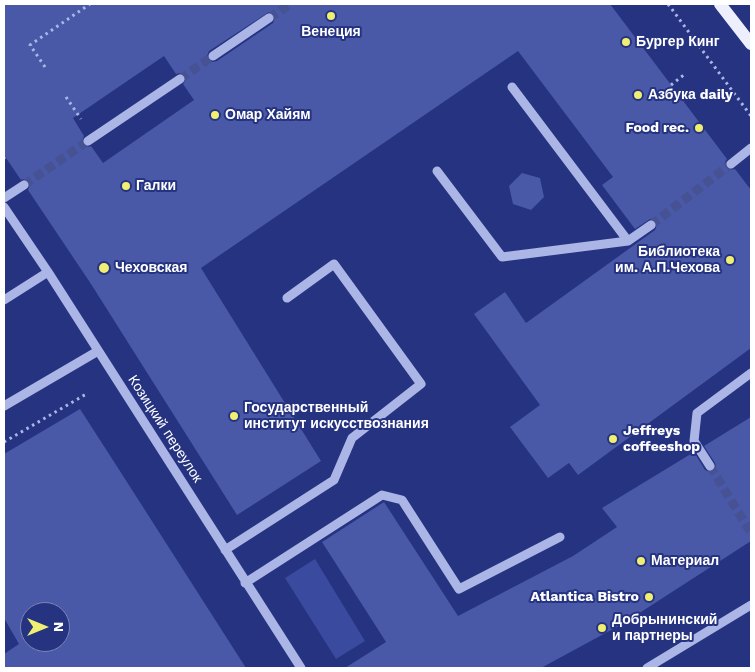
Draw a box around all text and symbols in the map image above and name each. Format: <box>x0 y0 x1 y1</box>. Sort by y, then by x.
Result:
marker: Венеция <box>325 10 337 22</box>
place label: Венеция <box>301 24 361 40</box>
place label: Бургер Кинг <box>636 34 720 50</box>
marker: Бургер Кинг <box>620 36 632 48</box>
place label: Азбука daily <box>648 87 733 103</box>
marker: Азбука daily <box>632 89 644 101</box>
place label: Омар Хайям <box>225 107 311 123</box>
marker: Омар Хайям <box>209 109 221 121</box>
place label: Food rec. <box>626 120 689 136</box>
marker: Food rec. <box>693 122 705 134</box>
place label: Галки <box>136 178 176 194</box>
marker: Галки <box>120 180 132 192</box>
place label: Библиотека им. А.П.Чехова <box>615 244 720 276</box>
marker: Библиотека им. А.П.Чехова <box>724 254 736 266</box>
place label: Чеховская <box>115 260 187 276</box>
marker: Чеховская <box>97 261 111 275</box>
street label: Козицкий переулок <box>124 372 206 486</box>
place label: Государственный институт искусствознания <box>244 400 429 432</box>
marker: Государственный институт искусствознания <box>228 410 240 422</box>
place label: Jeffreys coffeeshop <box>623 423 700 456</box>
marker: Jeffreys coffeeshop <box>607 433 619 445</box>
place label: Материал <box>651 553 719 569</box>
marker: Материал <box>635 555 647 567</box>
place label: Atlantica Bistro <box>531 589 639 605</box>
marker: Atlantica Bistro <box>643 591 655 603</box>
north arrow <box>20 602 70 652</box>
place label: Добрынинский и партнеры <box>612 612 717 644</box>
text: N <box>51 622 67 632</box>
marker: Добрынинский и партнеры <box>596 622 608 634</box>

